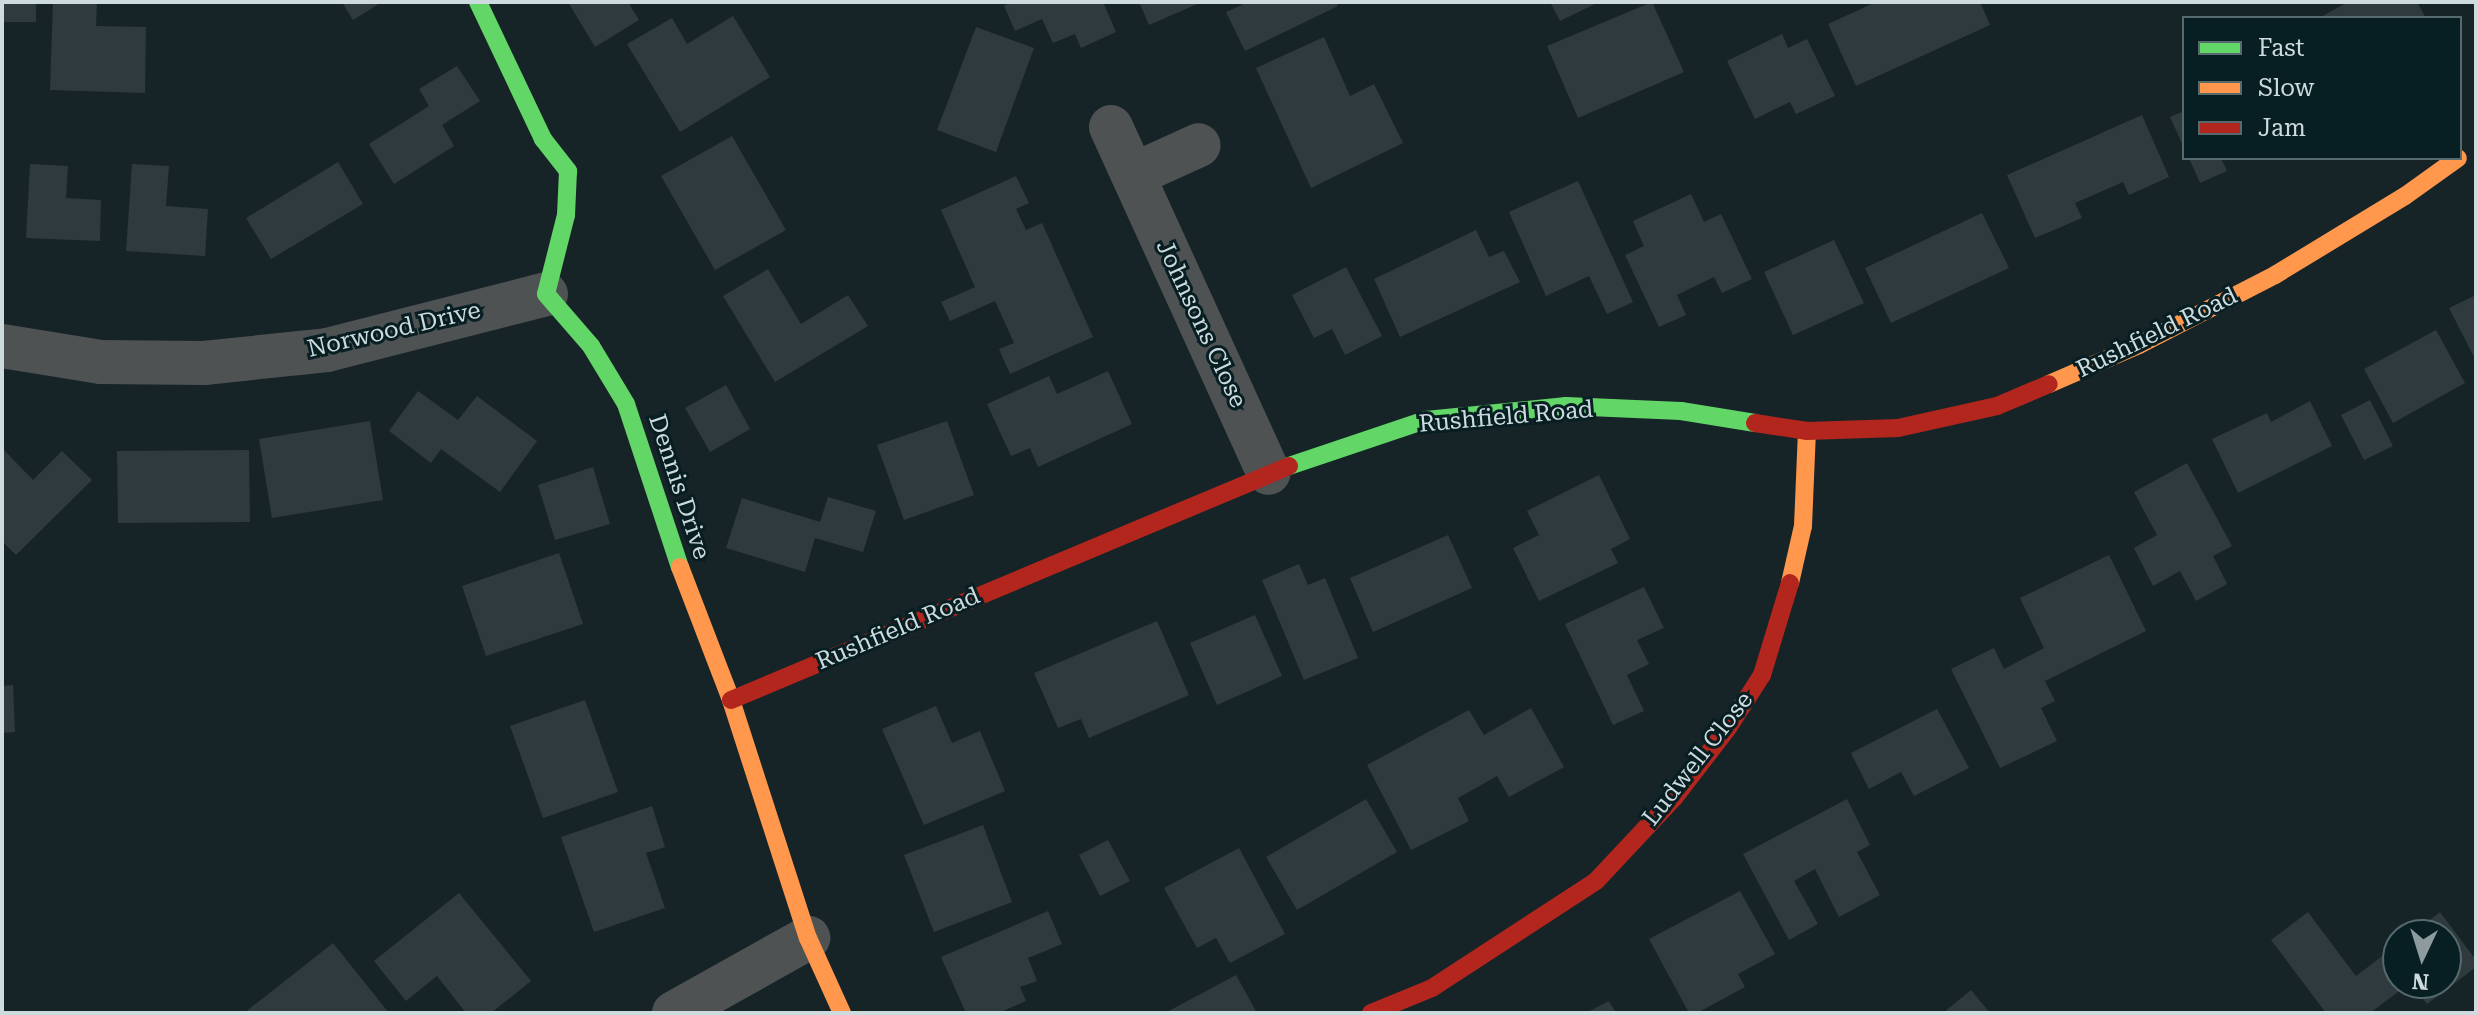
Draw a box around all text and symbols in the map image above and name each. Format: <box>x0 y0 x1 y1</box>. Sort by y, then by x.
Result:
legend <box>2182 16 2462 160</box>
text: Fast <box>2258 34 2305 62</box>
text: Slow <box>2258 74 2314 102</box>
text: Jam <box>2258 114 2306 142</box>
street label: Johnsons Close <box>1150 236 1252 412</box>
street label: Rushfield Road <box>2072 282 2242 384</box>
street label: Norwood Drive <box>305 296 483 364</box>
street label: Rushfield Road <box>1418 395 1594 439</box>
street label: Dennis Drive <box>642 411 716 563</box>
street label: Rushfield Road <box>812 582 984 676</box>
street label: Ludwell Close <box>1637 686 1759 832</box>
north arrow <box>2382 919 2462 999</box>
text: N <box>2411 968 2430 995</box>

